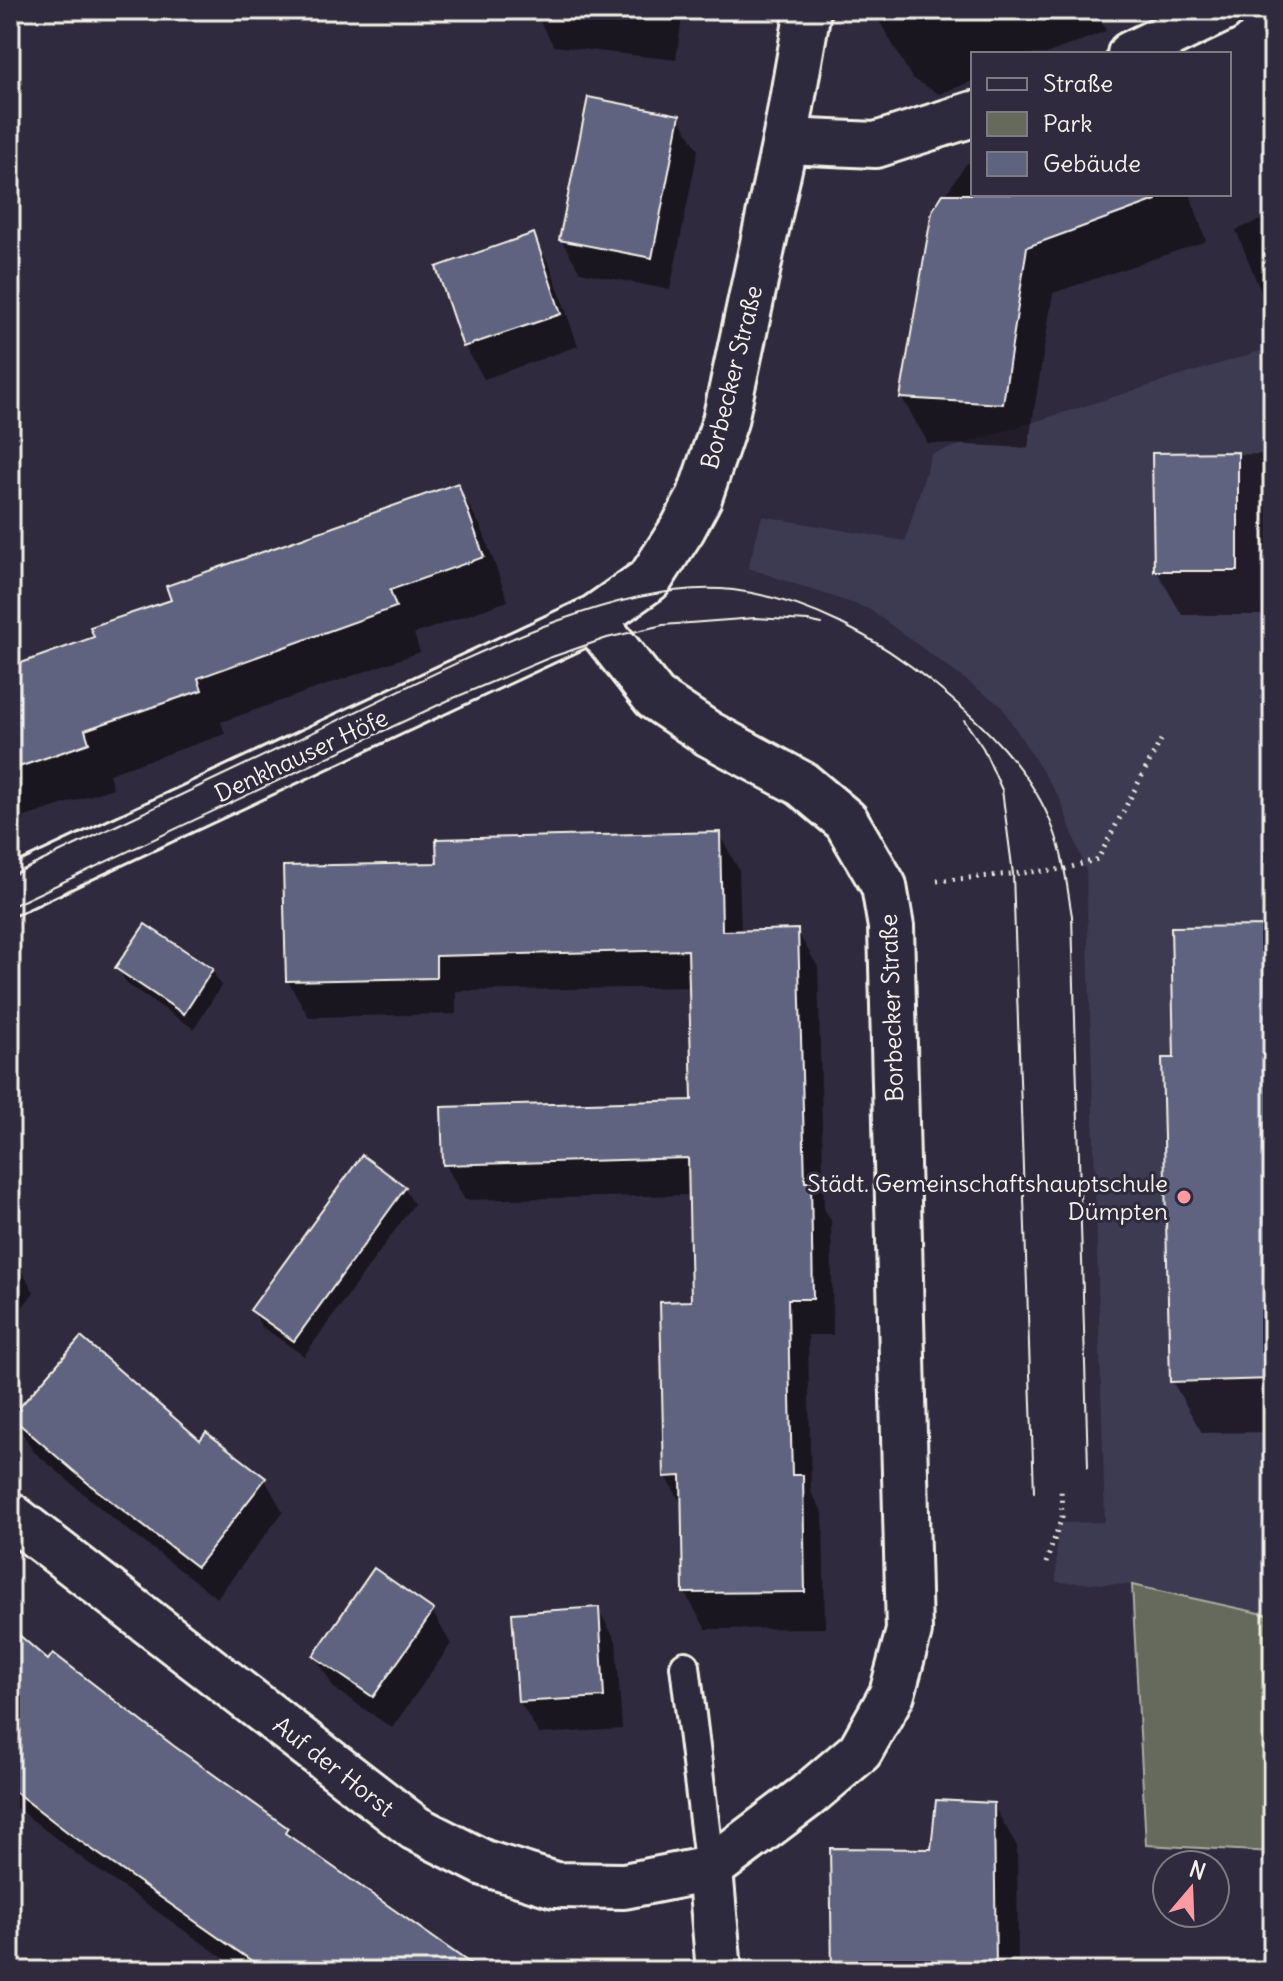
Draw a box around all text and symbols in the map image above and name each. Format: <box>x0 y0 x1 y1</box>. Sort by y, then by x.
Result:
legend <box>971 52 1231 196</box>
text: Straße <box>1043 68 1113 98</box>
text: Park <box>1043 108 1093 138</box>
text: Gebäude <box>1043 148 1141 178</box>
street label: Borbecker Straße <box>694 282 768 472</box>
street label: Denkhauser Höfe <box>210 702 392 808</box>
street label: Borbecker Straße <box>873 913 909 1103</box>
place label: Städt. Gemeinschaftshauptschule Dümpten <box>807 1168 1168 1226</box>
marker: Städt. Gemeinschaftshauptschule Dümpten <box>1175 1188 1193 1206</box>
street label: Auf der Horst <box>268 1710 400 1822</box>
north arrow <box>1151 1849 1231 1929</box>
text: N <box>1186 1854 1209 1886</box>

